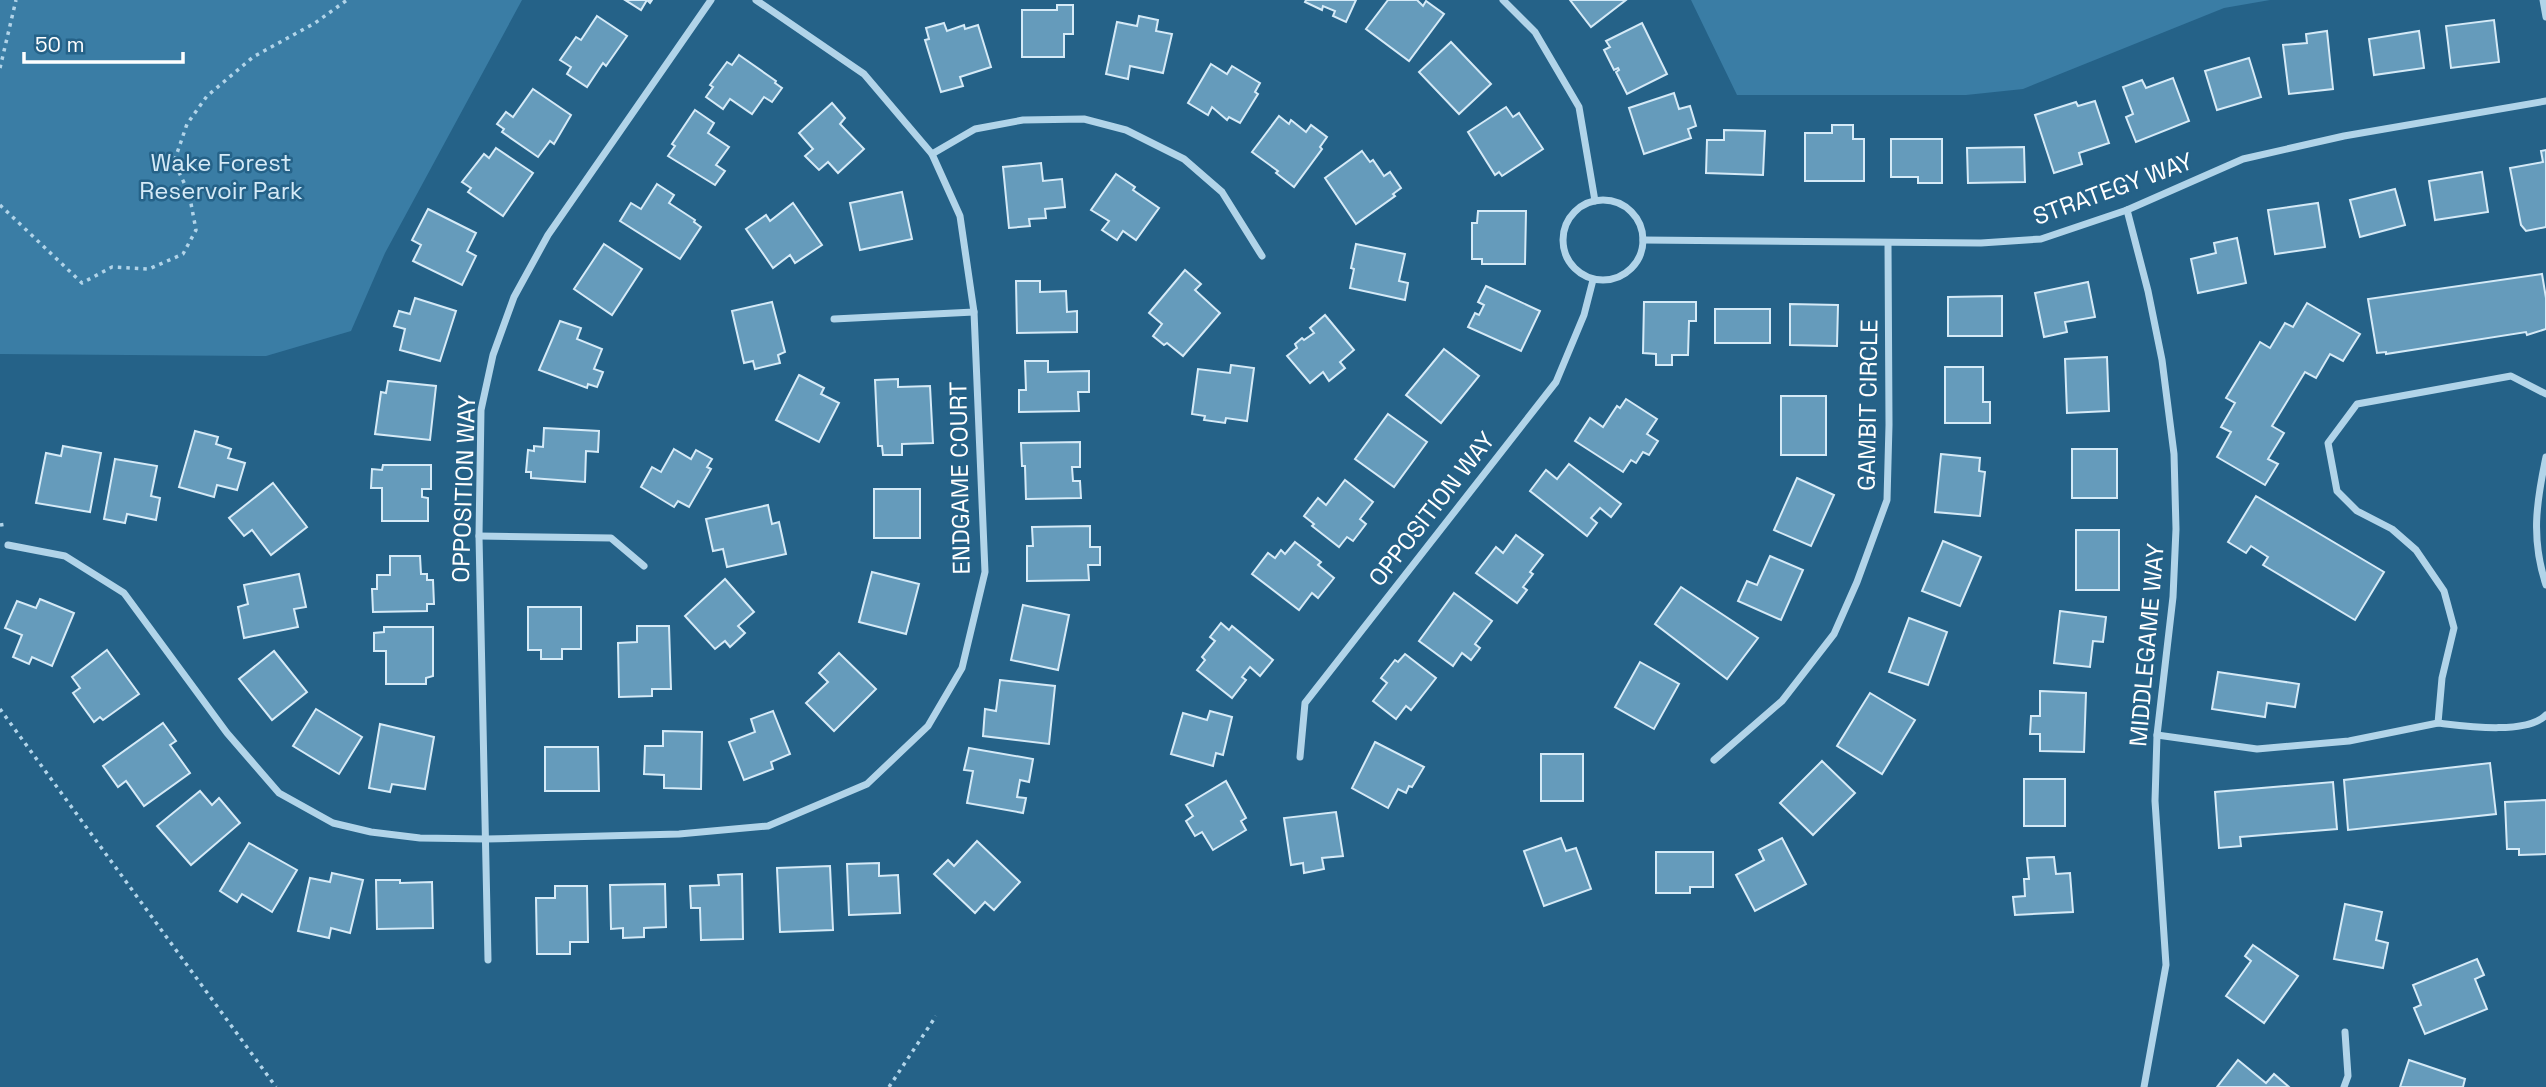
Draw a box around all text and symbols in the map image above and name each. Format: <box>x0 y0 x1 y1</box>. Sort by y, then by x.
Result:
scale bar <box>24 21 184 65</box>
text: 50 m <box>35 31 85 58</box>
street label: STRATEGY WAY <box>2029 145 2197 232</box>
park label: Wake Forest Reservoir Park <box>139 147 303 206</box>
street label: GAMBIT CIRCLE <box>1851 319 1884 491</box>
street label: ENDGAME COURT <box>942 381 977 575</box>
street label: OPPOSITION WAY <box>445 394 482 583</box>
street label: OPPOSITION WAY <box>1362 425 1502 592</box>
street label: MIDDLEGAME WAY <box>2122 542 2171 748</box>

